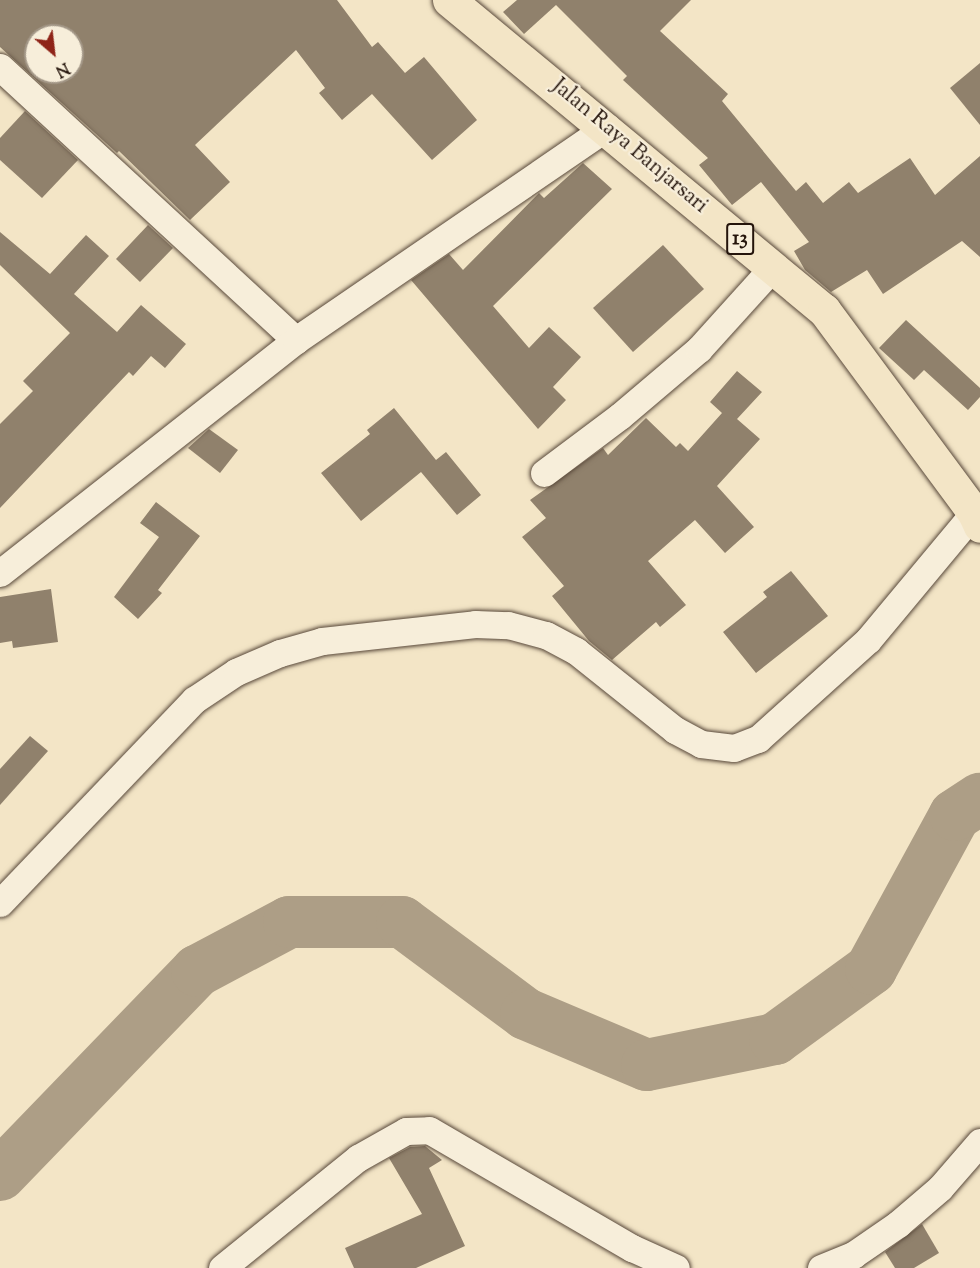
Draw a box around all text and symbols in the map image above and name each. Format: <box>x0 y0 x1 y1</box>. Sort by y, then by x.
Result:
north arrow <box>24 24 84 84</box>
text: N <box>51 55 73 82</box>
street label: Jalan Raya Banjarsari <box>546 74 712 220</box>
road number: 13 <box>725 221 755 257</box>

